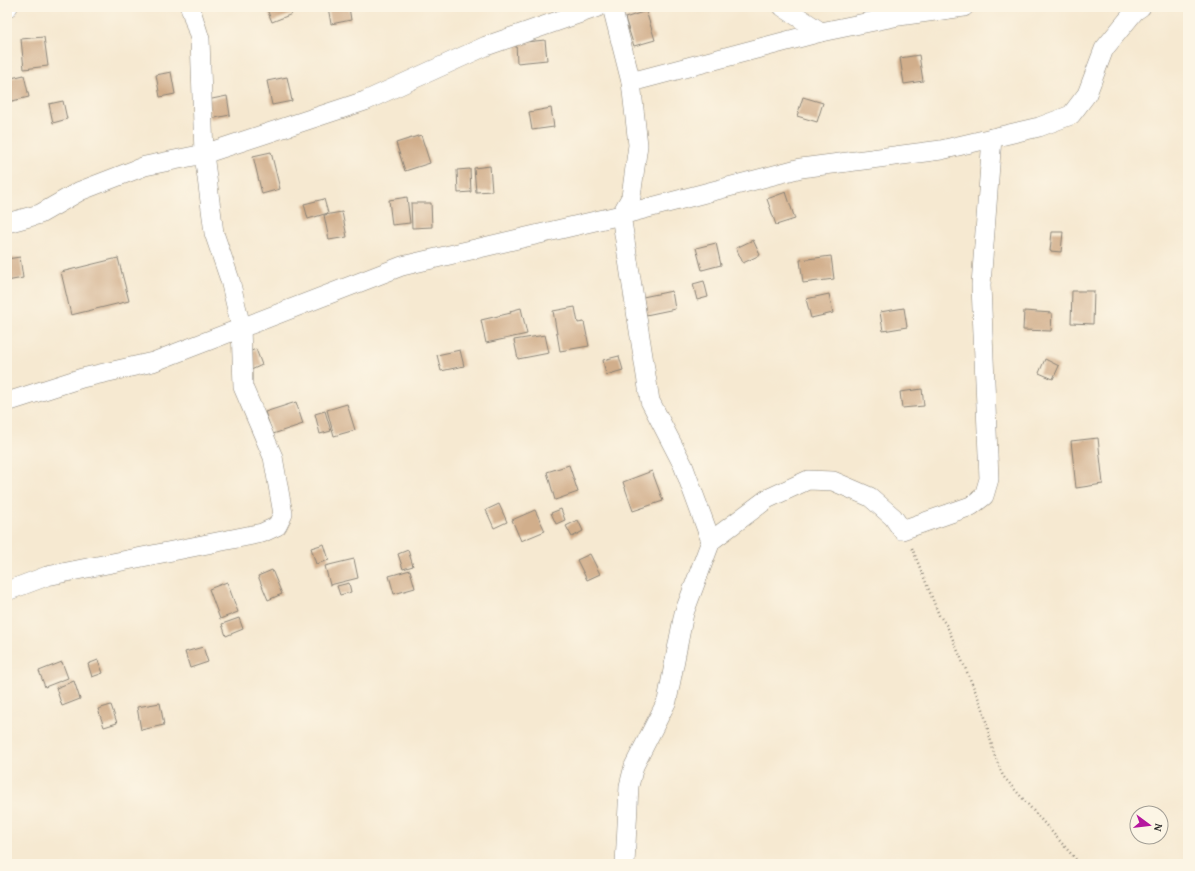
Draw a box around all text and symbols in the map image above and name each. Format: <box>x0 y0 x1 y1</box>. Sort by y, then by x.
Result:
north arrow <box>1129 805 1169 845</box>
text: N <box>1150 822 1167 834</box>

